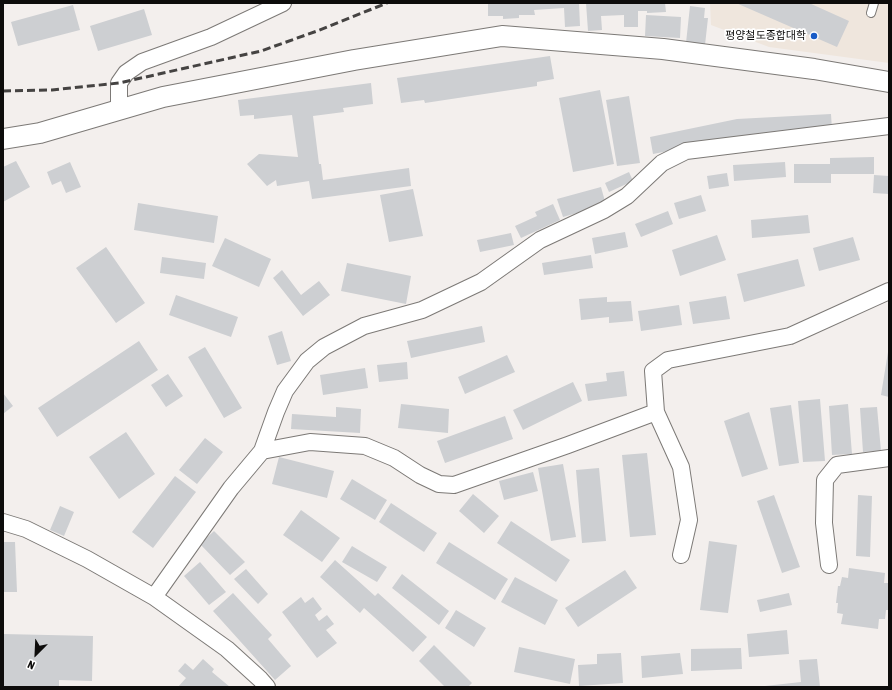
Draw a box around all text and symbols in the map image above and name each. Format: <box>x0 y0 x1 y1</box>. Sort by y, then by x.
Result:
place label: 평양철도종합대학 <box>725 29 806 43</box>
marker: 평양철도종합대학 <box>809 31 819 41</box>
north arrow <box>16 634 56 674</box>
text: N <box>26 658 37 672</box>

